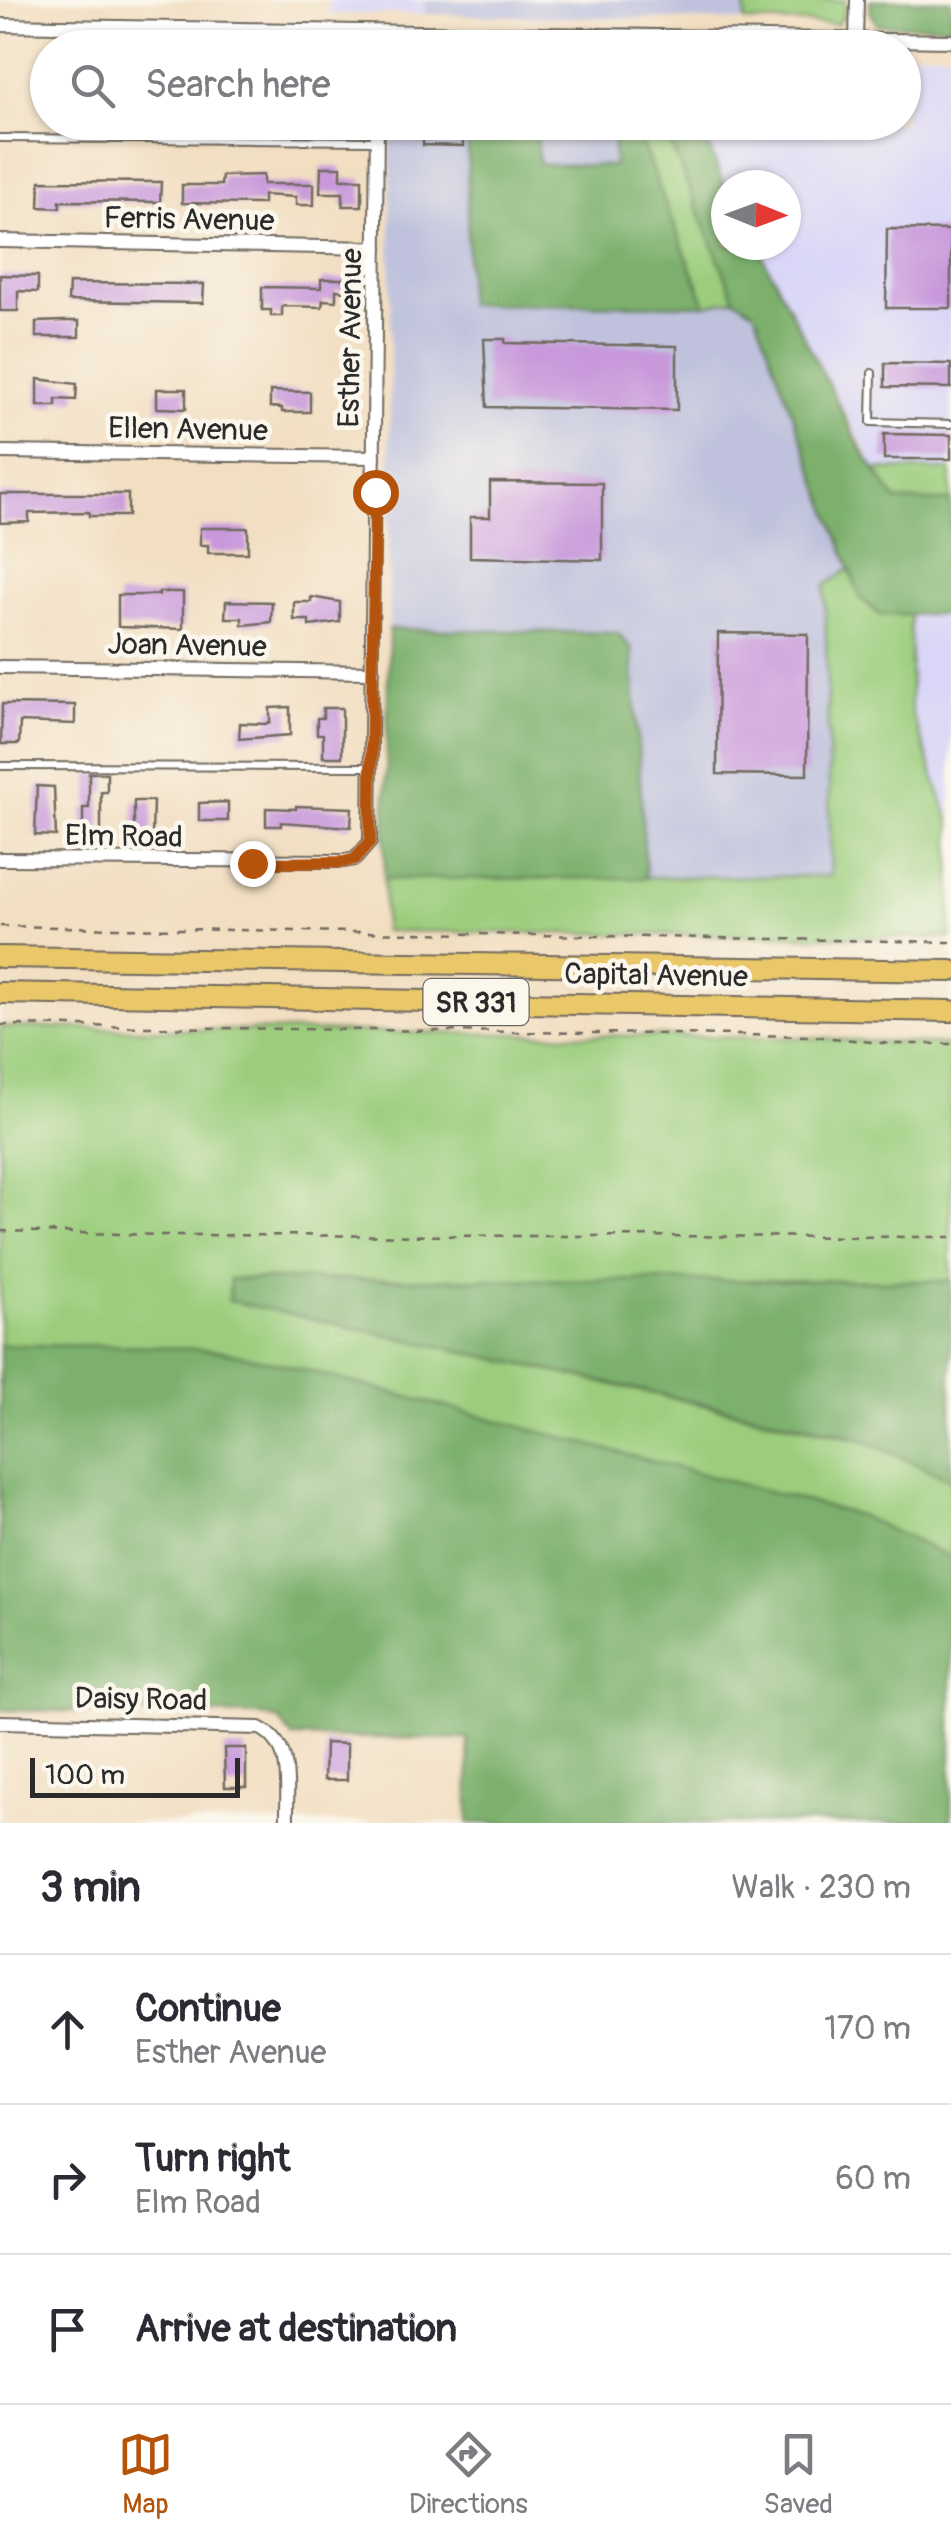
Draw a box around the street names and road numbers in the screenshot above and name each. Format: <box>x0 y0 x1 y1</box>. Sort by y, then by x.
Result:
street label: Ferris Avenue <box>103 200 275 239</box>
street label: Esther Avenue <box>330 248 371 428</box>
street label: Ellen Avenue <box>108 410 268 449</box>
street label: Joan Avenue <box>107 626 267 665</box>
street label: Elm Road <box>65 817 183 856</box>
street label: Capital Avenue <box>564 955 748 996</box>
road number: SR 331 <box>424 979 528 1025</box>
street label: Daisy Road <box>74 1680 208 1719</box>

